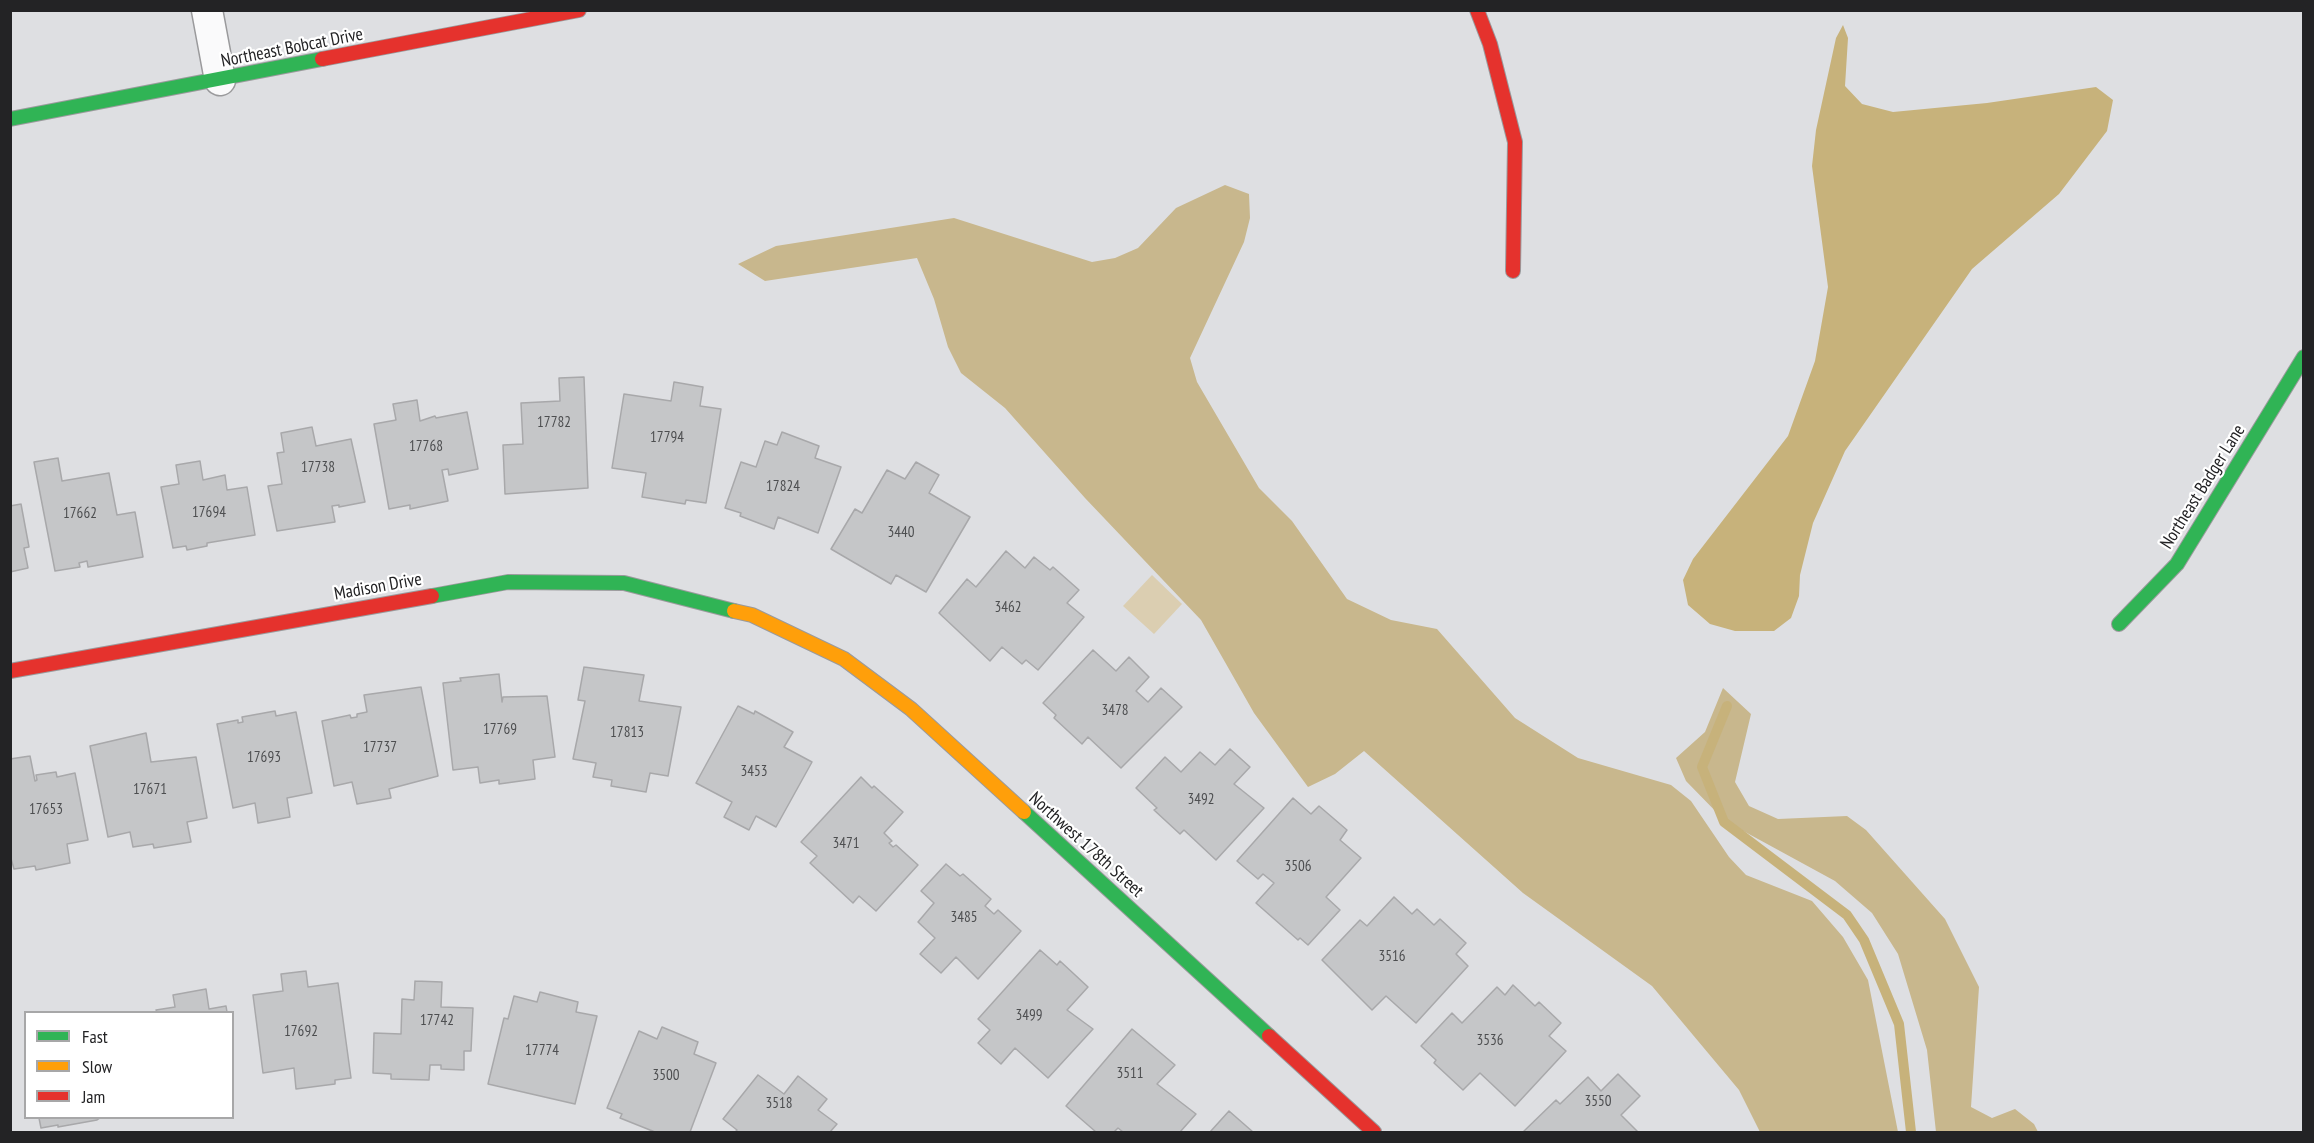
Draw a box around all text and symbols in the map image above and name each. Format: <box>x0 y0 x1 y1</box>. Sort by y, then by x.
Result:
street label: Northeast Bobcat Drive <box>219 24 365 72</box>
house number: 17782 <box>537 414 571 432</box>
street label: Northeast Badger Lane <box>2156 421 2250 553</box>
house number: 17794 <box>650 429 684 447</box>
house number: 17768 <box>409 438 443 456</box>
house number: 17738 <box>301 459 335 477</box>
house number: 17824 <box>766 478 800 496</box>
house number: 17694 <box>192 504 226 522</box>
house number: 17662 <box>63 505 97 523</box>
house number: 3440 <box>888 524 914 542</box>
street label: Madison Drive <box>332 569 424 605</box>
house number: 3462 <box>995 599 1021 617</box>
house number: 3478 <box>1102 702 1128 720</box>
house number: 17769 <box>483 721 517 739</box>
house number: 17813 <box>610 724 644 742</box>
house number: 17737 <box>363 739 397 757</box>
house number: 17693 <box>247 749 281 767</box>
house number: 3453 <box>741 763 767 781</box>
house number: 17671 <box>133 781 167 799</box>
street label: Northwest 178th Street <box>1024 788 1148 902</box>
house number: 3492 <box>1188 791 1214 809</box>
house number: 17653 <box>29 801 63 819</box>
house number: 3471 <box>833 835 859 853</box>
house number: 3506 <box>1285 858 1311 876</box>
house number: 3485 <box>951 909 977 927</box>
house number: 3516 <box>1379 948 1405 966</box>
house number: 3499 <box>1016 1007 1042 1025</box>
legend <box>24 1011 234 1119</box>
house number: 17742 <box>420 1012 454 1030</box>
house number: 17692 <box>284 1023 318 1041</box>
text: Fast <box>82 1025 108 1048</box>
house number: 3536 <box>1477 1032 1503 1050</box>
house number: 17774 <box>525 1042 559 1060</box>
text: Slow <box>82 1055 112 1078</box>
house number: 3511 <box>1117 1065 1143 1083</box>
house number: 3500 <box>653 1067 679 1085</box>
text: Jam <box>82 1085 105 1108</box>
house number: 3550 <box>1585 1093 1611 1111</box>
house number: 3518 <box>766 1095 792 1113</box>

